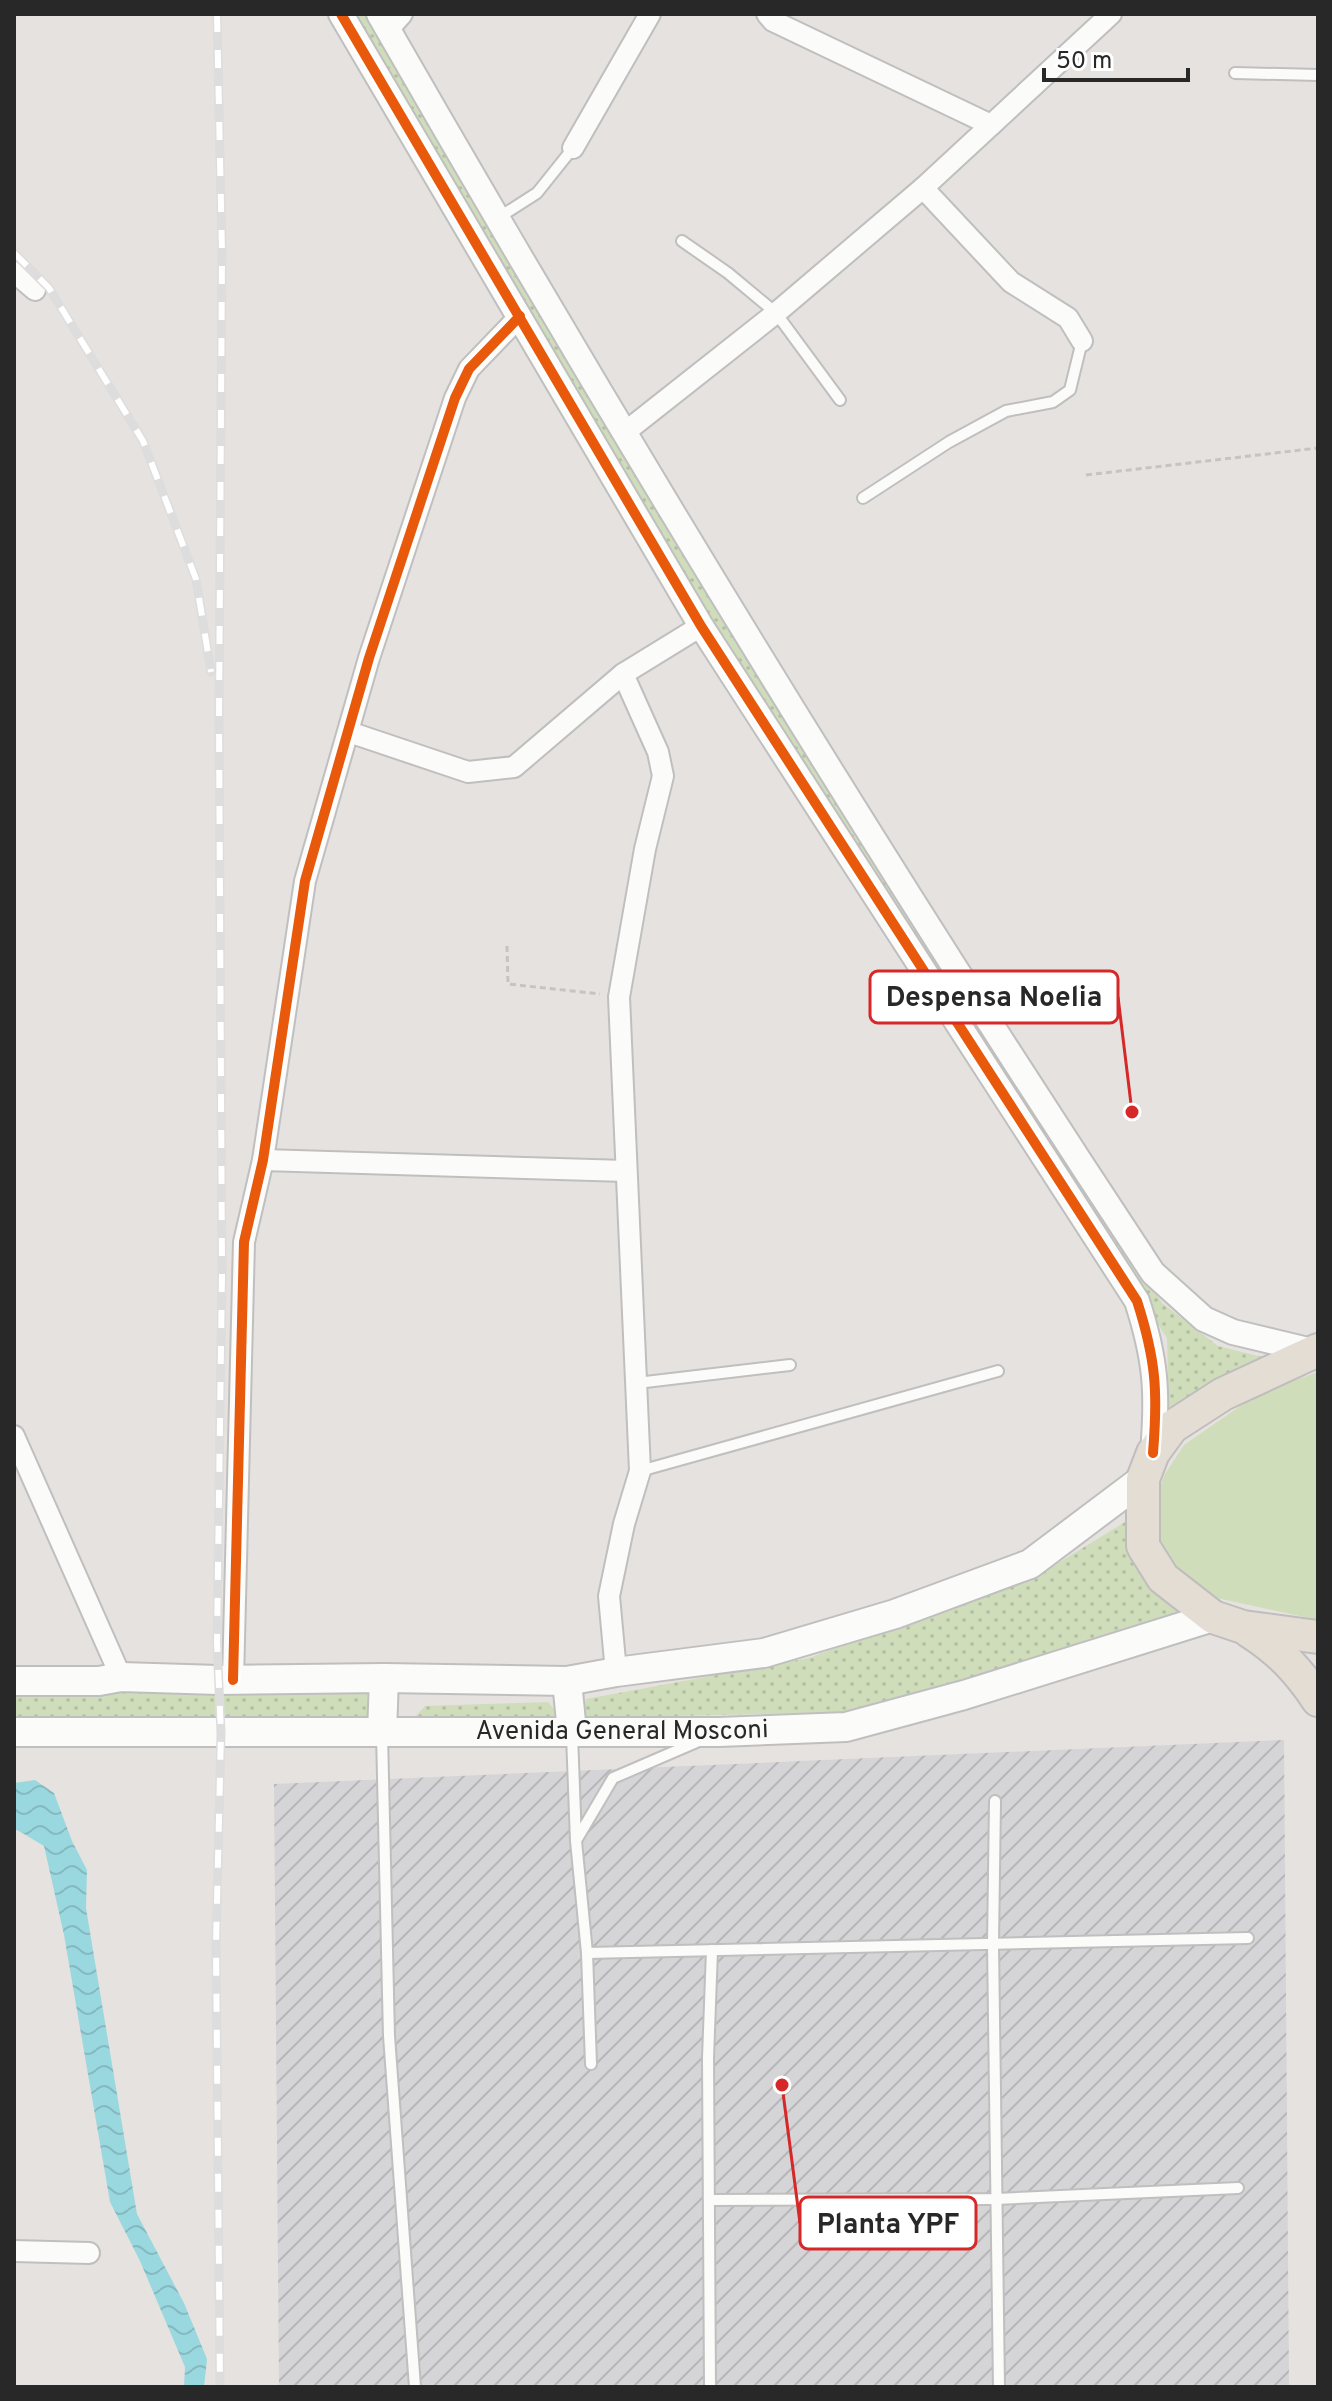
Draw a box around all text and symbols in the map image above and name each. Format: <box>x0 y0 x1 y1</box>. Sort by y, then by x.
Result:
scale bar <box>1044 32 1188 82</box>
text: 50 m <box>1056 47 1112 77</box>
callout: Despensa Noelia <box>870 971 1118 1023</box>
text: Despensa Noelia <box>886 981 1102 1017</box>
street label: Avenida General Mosconi <box>475 1714 769 1749</box>
callout: Planta YPF <box>800 2197 976 2249</box>
text: Planta YPF <box>817 2208 959 2244</box>

